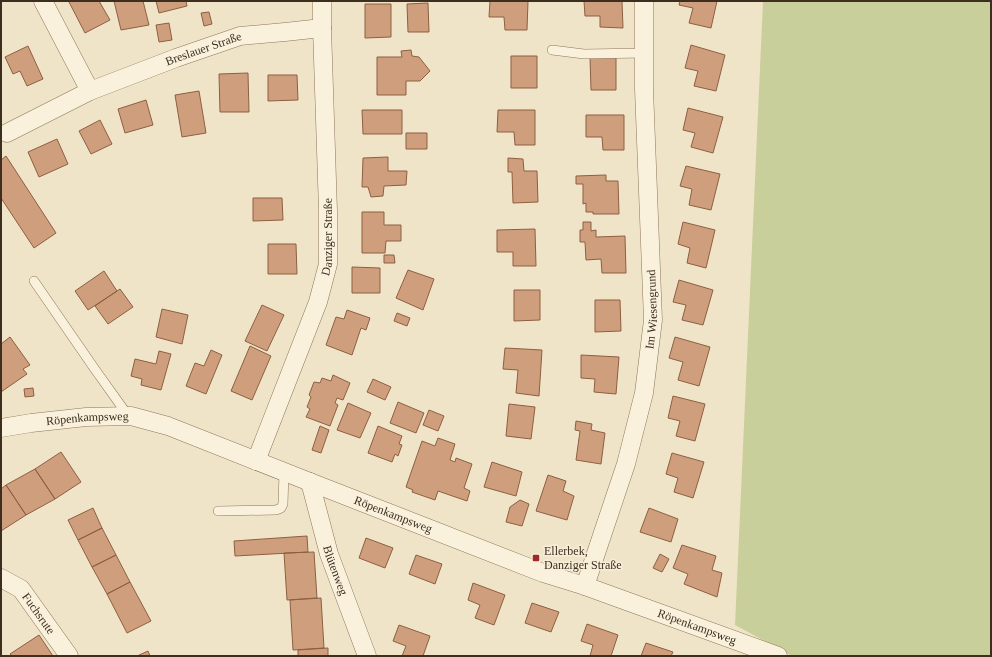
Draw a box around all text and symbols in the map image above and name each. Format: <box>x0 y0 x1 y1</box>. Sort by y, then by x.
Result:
street label: Breslauer Straße <box>163 29 243 68</box>
street label: Danziger Straße <box>318 198 336 277</box>
street label: Im Wiesengrund <box>642 269 660 350</box>
street label: Röpenkampsweg <box>45 409 129 428</box>
street label: Röpenkampsweg <box>352 493 434 536</box>
street label: Blütenweg <box>320 544 351 597</box>
place label: Ellerbek, Danziger Straße <box>544 544 622 572</box>
marker: Ellerbek, Danziger Straße <box>531 553 541 563</box>
street label: Fuchsrute <box>19 590 58 637</box>
street label: Röpenkampsweg <box>656 606 738 647</box>

